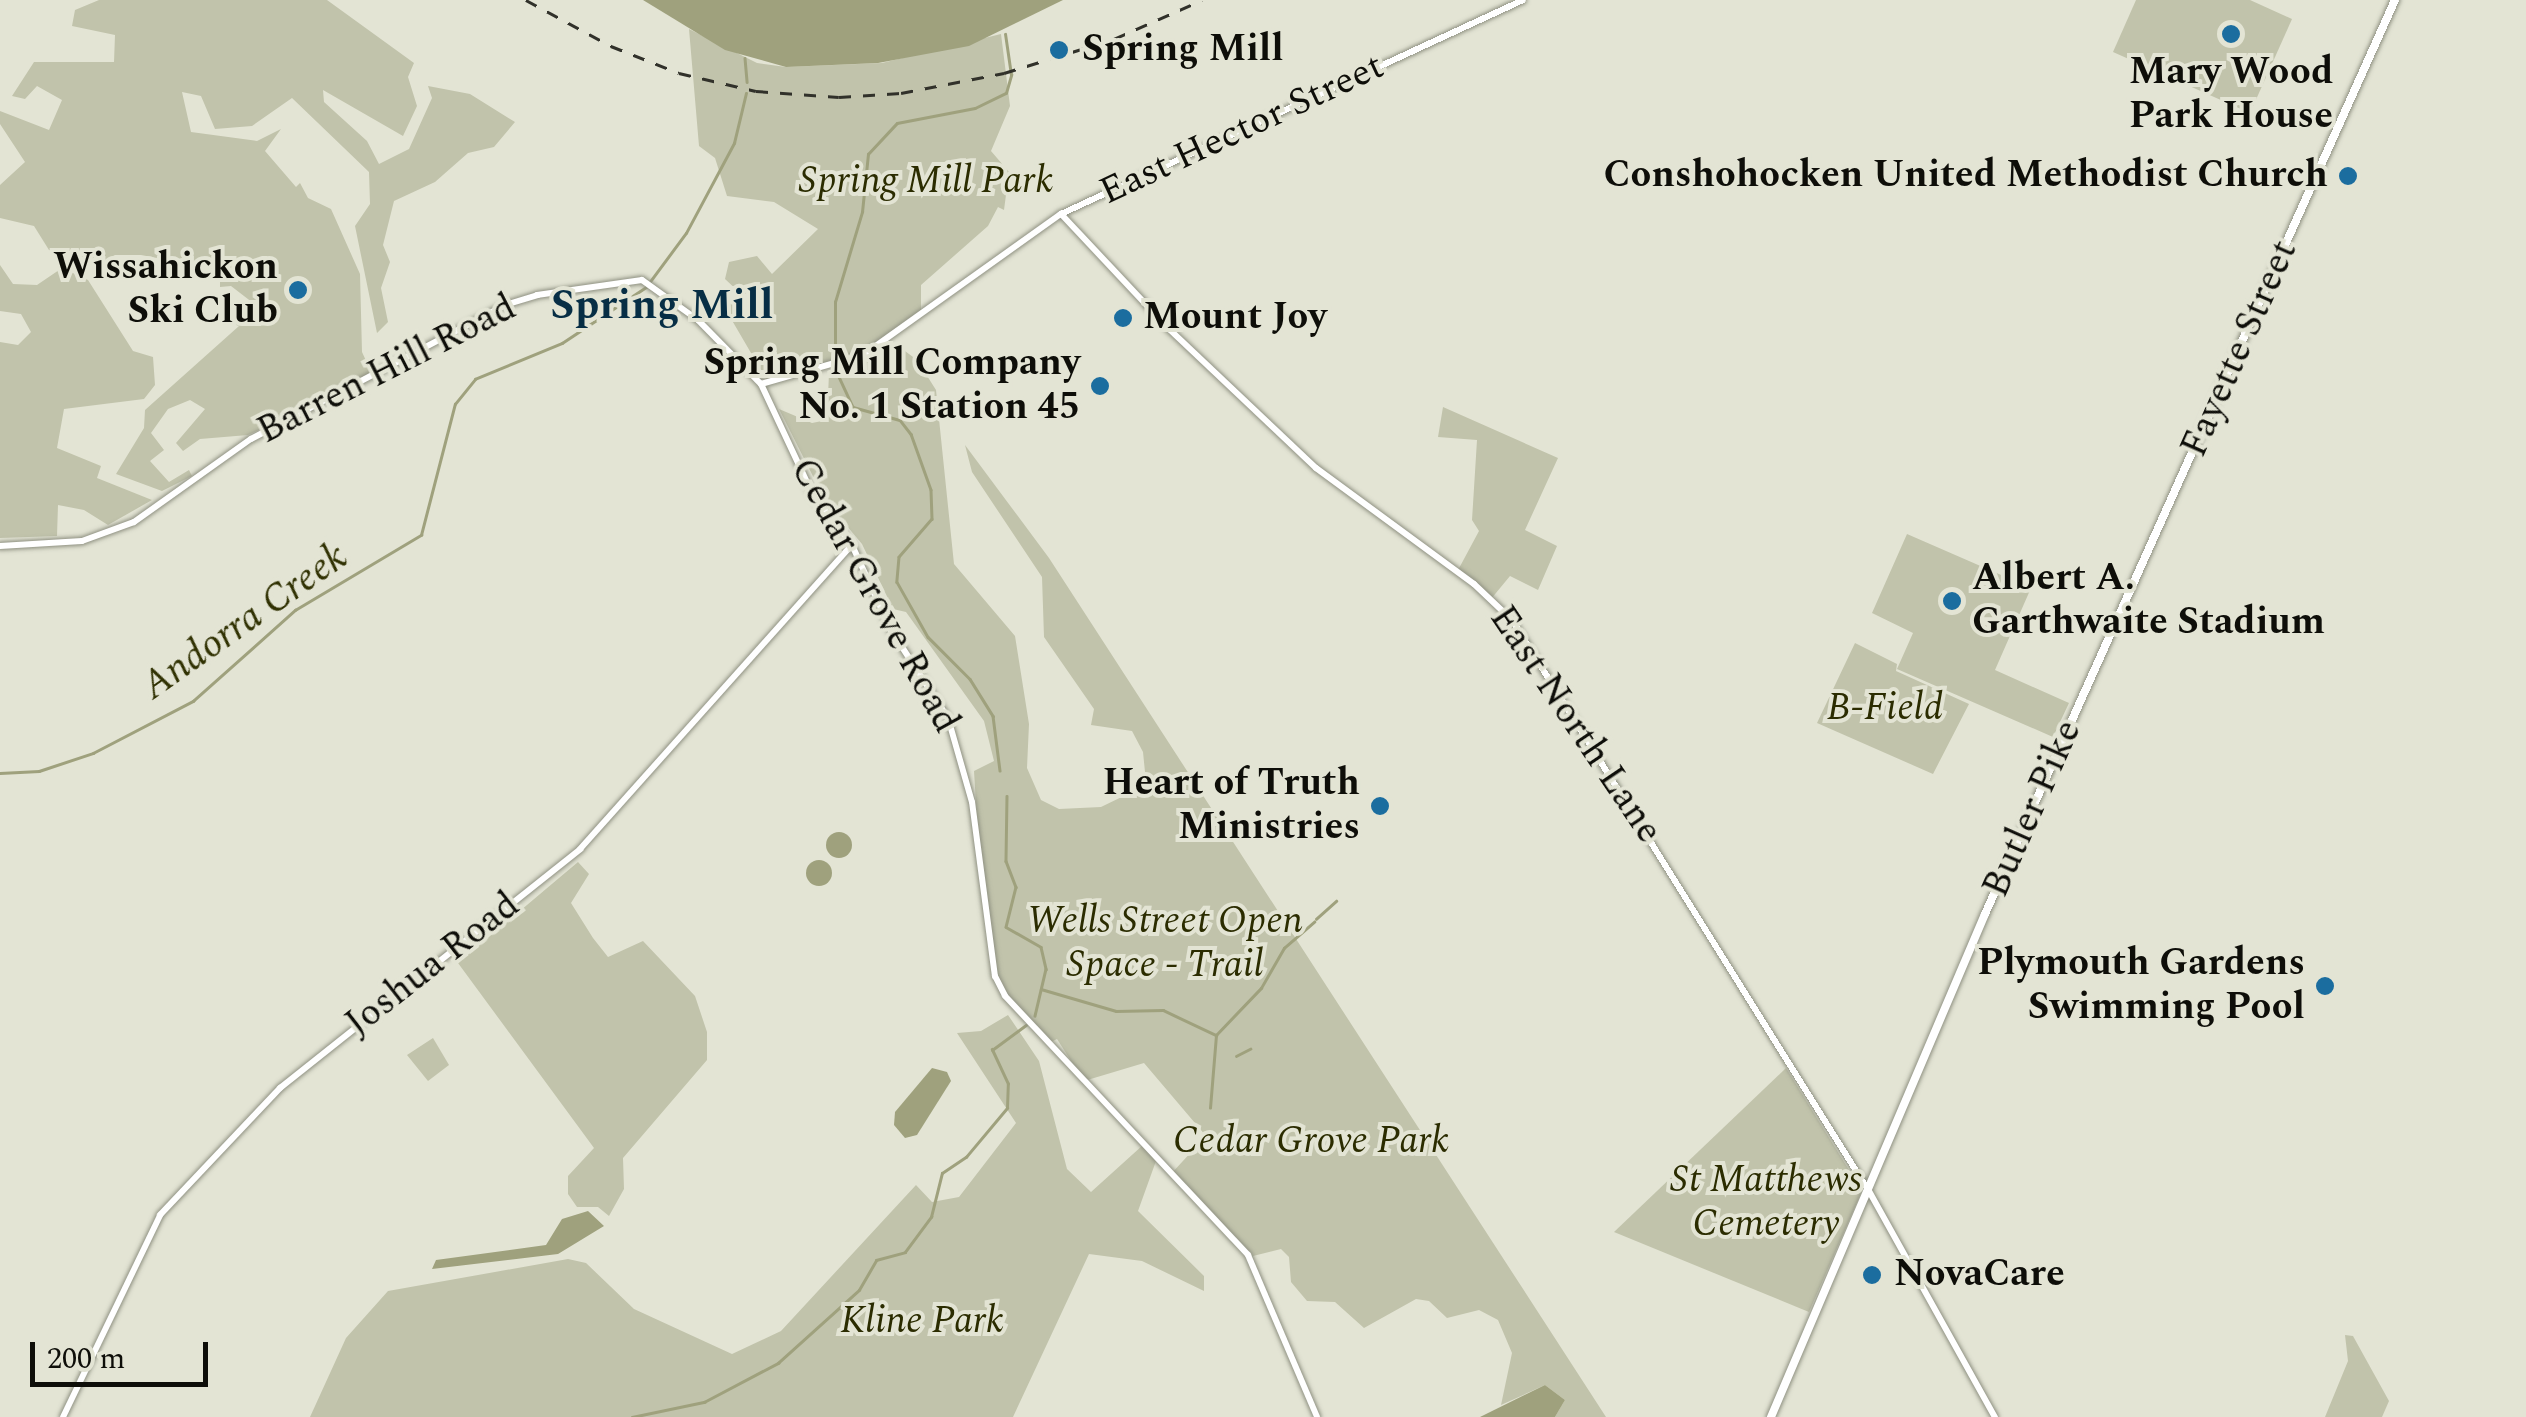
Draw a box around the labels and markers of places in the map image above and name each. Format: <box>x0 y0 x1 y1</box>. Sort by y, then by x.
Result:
marker: Mary Wood Park House <box>2220 23 2242 45</box>
place label: Spring Mill <box>1082 27 1284 73</box>
marker: Spring Mill <box>1046 37 1072 63</box>
place label: Mary Wood Park House <box>2129 50 2333 140</box>
place label: Conshohocken United Methodist Church <box>1604 153 2328 199</box>
marker: Conshohocken United Methodist Church <box>2337 165 2359 187</box>
place label: Wissahickon Ski Club <box>53 245 278 334</box>
marker: Wissahickon Ski Club <box>287 279 309 301</box>
place label: Mount Joy <box>1143 295 1327 341</box>
marker: Mount Joy <box>1112 307 1134 329</box>
place label: Spring Mill Company No. 1 Station 45 <box>703 341 1080 430</box>
marker: Spring Mill Company No. 1 Station 45 <box>1089 375 1111 397</box>
place label: Albert A. Garthwaite Stadium <box>1972 556 2325 646</box>
marker: Albert A. Garthwaite Stadium <box>1941 590 1963 612</box>
place label: Heart of Truth Ministries <box>1103 761 1360 851</box>
marker: Heart of Truth Ministries <box>1369 795 1391 817</box>
place label: Plymouth Gardens Swimming Pool <box>1977 941 2305 1030</box>
marker: Plymouth Gardens Swimming Pool <box>2314 975 2336 997</box>
place label: NovaCare <box>1894 1252 2065 1298</box>
marker: NovaCare <box>1859 1262 1885 1288</box>

